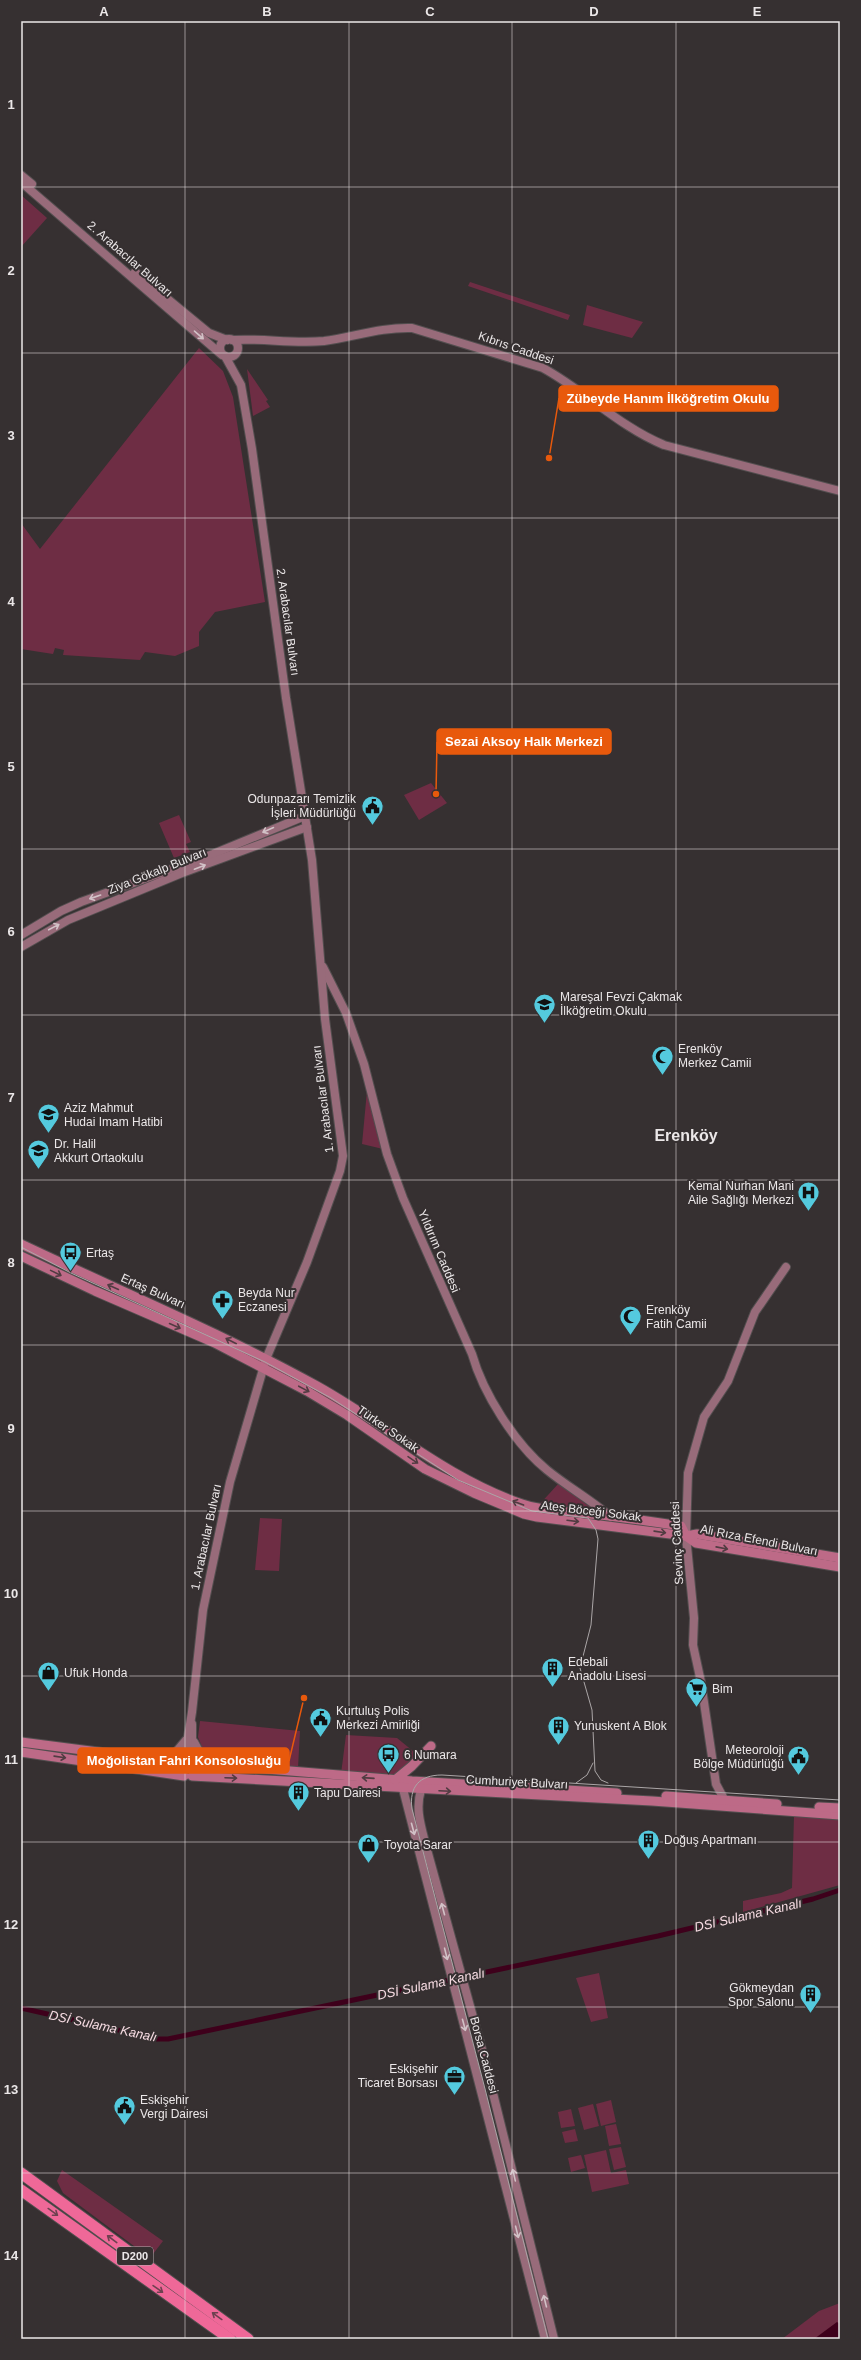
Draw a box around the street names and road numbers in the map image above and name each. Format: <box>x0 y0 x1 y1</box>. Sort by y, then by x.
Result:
street label: 2. Arabacılar Bulvarı <box>85 218 175 300</box>
street label: Kıbrıs Caddesi <box>477 329 555 367</box>
street label: 2. Arabacılar Bulvarı <box>274 568 302 676</box>
street label: Ziya Gökalp Bulvarı <box>106 845 208 897</box>
street label: 1. Arabacılar Bulvarı <box>309 1045 337 1153</box>
street label: Yıldırım Caddesi <box>415 1207 463 1295</box>
street label: Ertaş Bulvarı <box>119 1271 187 1311</box>
street label: Türker Sokak <box>355 1403 422 1456</box>
street label: 1. Arabacılar Bulvarı <box>188 1483 224 1591</box>
street label: Ateş Böceği Sokak <box>540 1498 643 1524</box>
street label: Sevinç Caddesi <box>668 1501 686 1585</box>
street label: Ali Rıza Efendi Bulvarı <box>699 1522 819 1558</box>
street label: Cumhuriyet Bulvarı <box>466 1772 568 1792</box>
street label: Borsa Caddesi <box>467 2015 501 2095</box>
road number: D200 <box>117 2247 153 2265</box>

